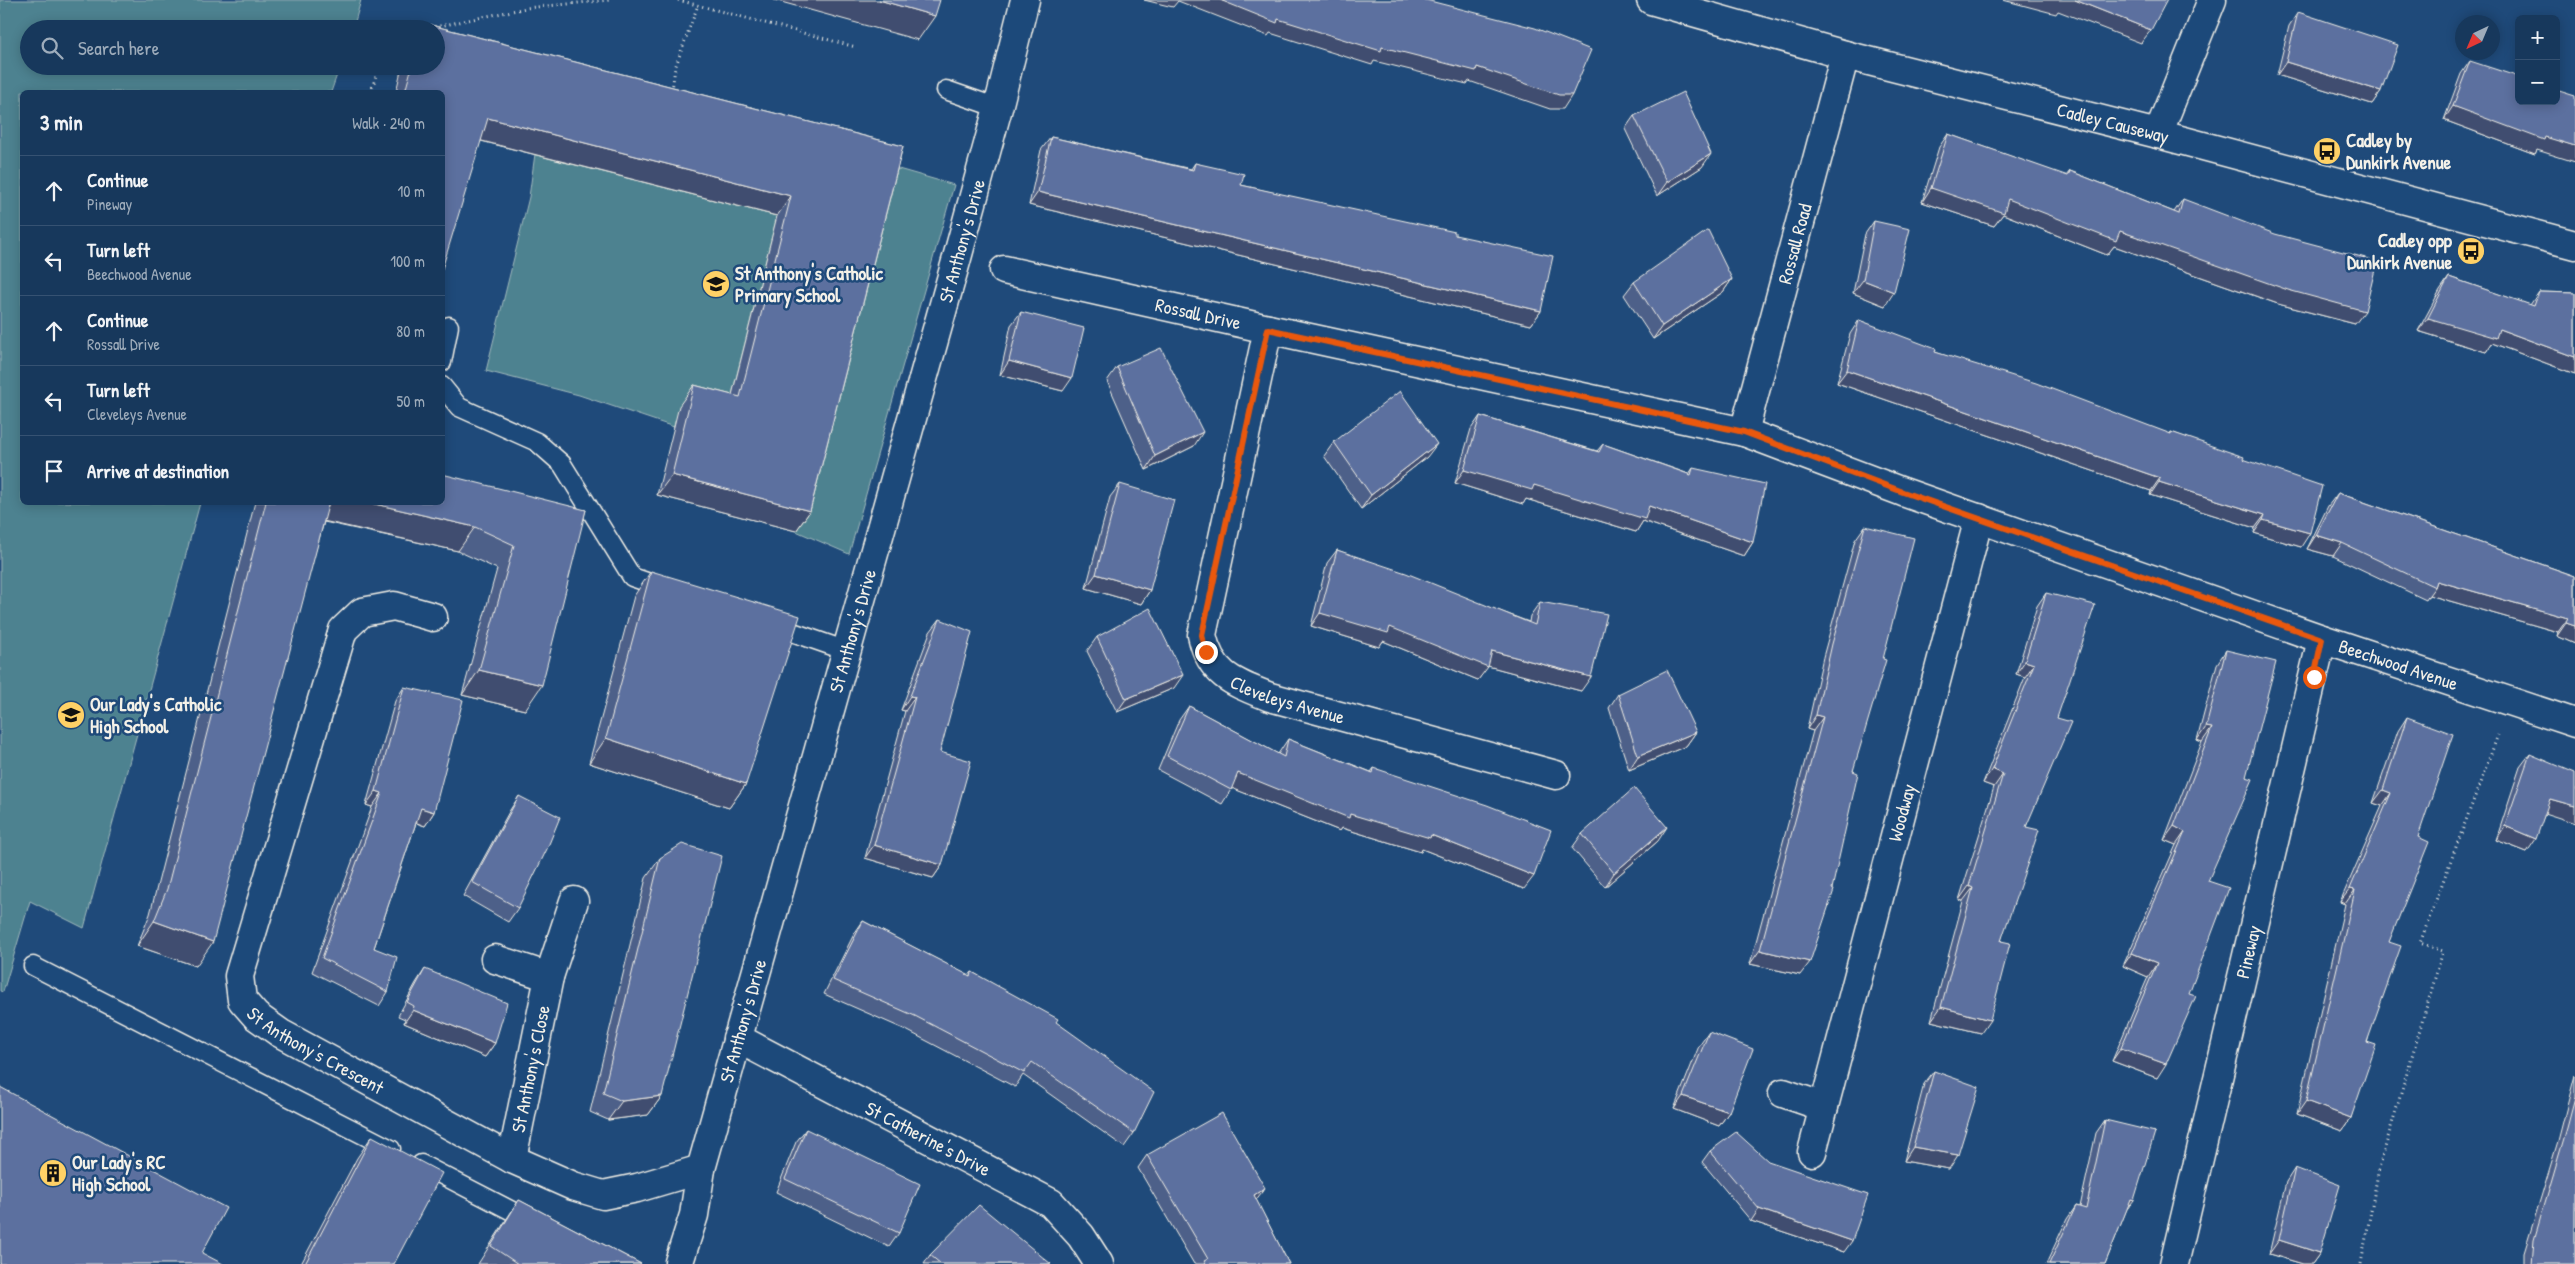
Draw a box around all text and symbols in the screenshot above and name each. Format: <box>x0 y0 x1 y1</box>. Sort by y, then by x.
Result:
north arrow <box>2455 15 2500 60</box>
map controls <box>2515 15 2560 105</box>
button: + <box>2515 15 2560 60</box>
search box <box>20 20 445 75</box>
icon: search <box>38 34 66 62</box>
text: Search here <box>78 35 159 61</box>
button: − <box>2515 60 2560 105</box>
street label: Cadley Causeway <box>2054 96 2172 149</box>
text: 3 min <box>40 108 83 137</box>
text: Walk · 240 m <box>352 112 425 134</box>
place label: Cadley by Dunkirk Avenue <box>2346 127 2452 175</box>
bus stop icon: Cadley by Dunkirk Avenue <box>2312 136 2342 166</box>
text: Continue <box>87 167 148 193</box>
street label: St Anthony's Drive <box>932 176 991 305</box>
icon: ahead <box>40 177 68 205</box>
text: 10 m <box>397 180 425 202</box>
text: Pineway <box>87 193 132 215</box>
street label: Rossall Road <box>1771 200 1818 287</box>
place label: Cadley opp Dunkirk Avenue <box>2347 227 2453 275</box>
bus stop icon: Cadley opp Dunkirk Avenue <box>2456 236 2486 266</box>
text: Turn left <box>87 237 150 263</box>
icon: left <box>40 247 68 275</box>
text: 100 m <box>390 250 425 272</box>
place label: St Anthony's Catholic Primary School <box>735 260 883 309</box>
text: Beechwood Avenue <box>87 263 192 285</box>
school or university icon: St Anthony's Catholic Primary School <box>701 269 731 299</box>
street label: Rossall Drive <box>1153 291 1244 336</box>
text: Continue <box>87 307 148 333</box>
icon: ahead <box>40 317 68 345</box>
text: 80 m <box>396 320 425 342</box>
text: Rossall Drive <box>87 333 160 355</box>
text: Turn left <box>87 377 150 403</box>
icon: left <box>40 387 68 415</box>
text: 50 m <box>397 390 425 412</box>
text: Cleveleys Avenue <box>87 403 187 425</box>
icon: arrive <box>40 457 68 485</box>
text: Arrive at destination <box>87 458 229 484</box>
street label: St Anthony's Drive <box>823 566 882 695</box>
street label: Beechwood Avenue <box>2335 632 2462 696</box>
route end <box>1195 641 1218 664</box>
route start <box>2303 666 2326 689</box>
street label: Cleveleys Avenue <box>1226 669 1348 730</box>
place label: Our Lady's Catholic High School <box>90 691 222 740</box>
school or university icon: Our Lady's Catholic High School <box>56 700 86 730</box>
street label: Woodway <box>1881 781 1921 844</box>
street label: Pineway <box>2229 922 2267 981</box>
street label: St Anthony's Drive <box>713 956 773 1085</box>
street label: St Anthony's Crescent <box>241 1001 389 1100</box>
street label: St Anthony's Close <box>505 1002 556 1135</box>
street label: St Catherine's Drive <box>861 1095 996 1182</box>
place label: Our Lady's RC High School <box>72 1149 166 1198</box>
building icon: Our Lady's RC High School <box>38 1158 68 1188</box>

